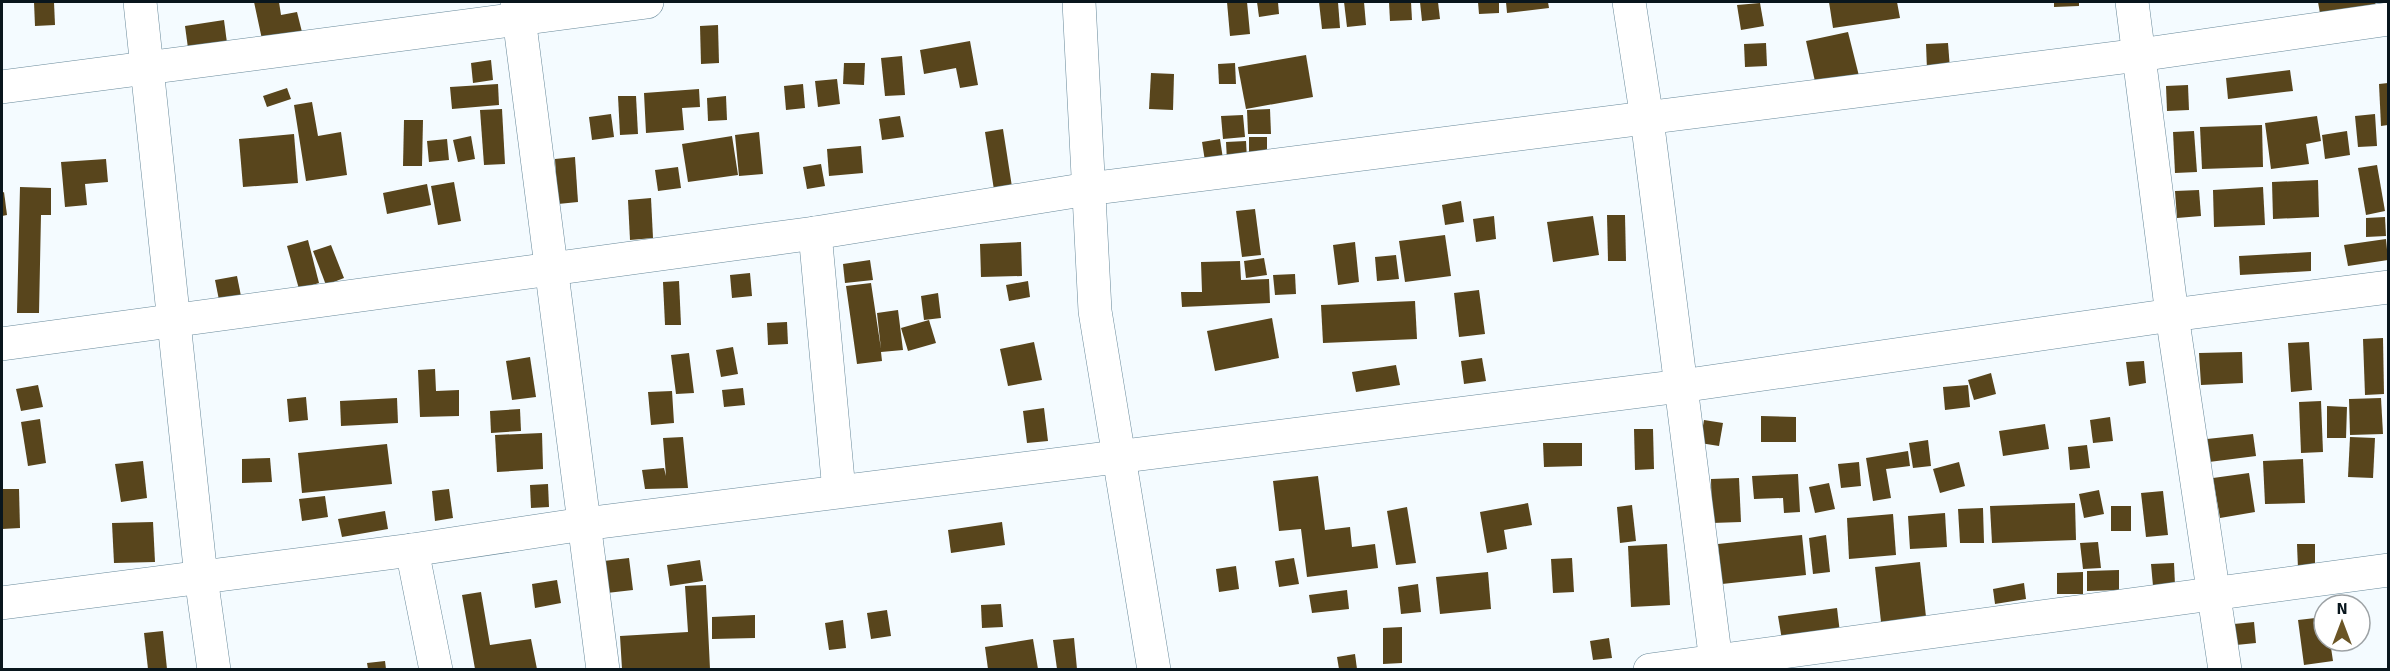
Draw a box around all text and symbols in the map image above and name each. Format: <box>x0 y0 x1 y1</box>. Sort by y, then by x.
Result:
north arrow <box>2312 593 2372 653</box>
text: N <box>2336 599 2348 619</box>

